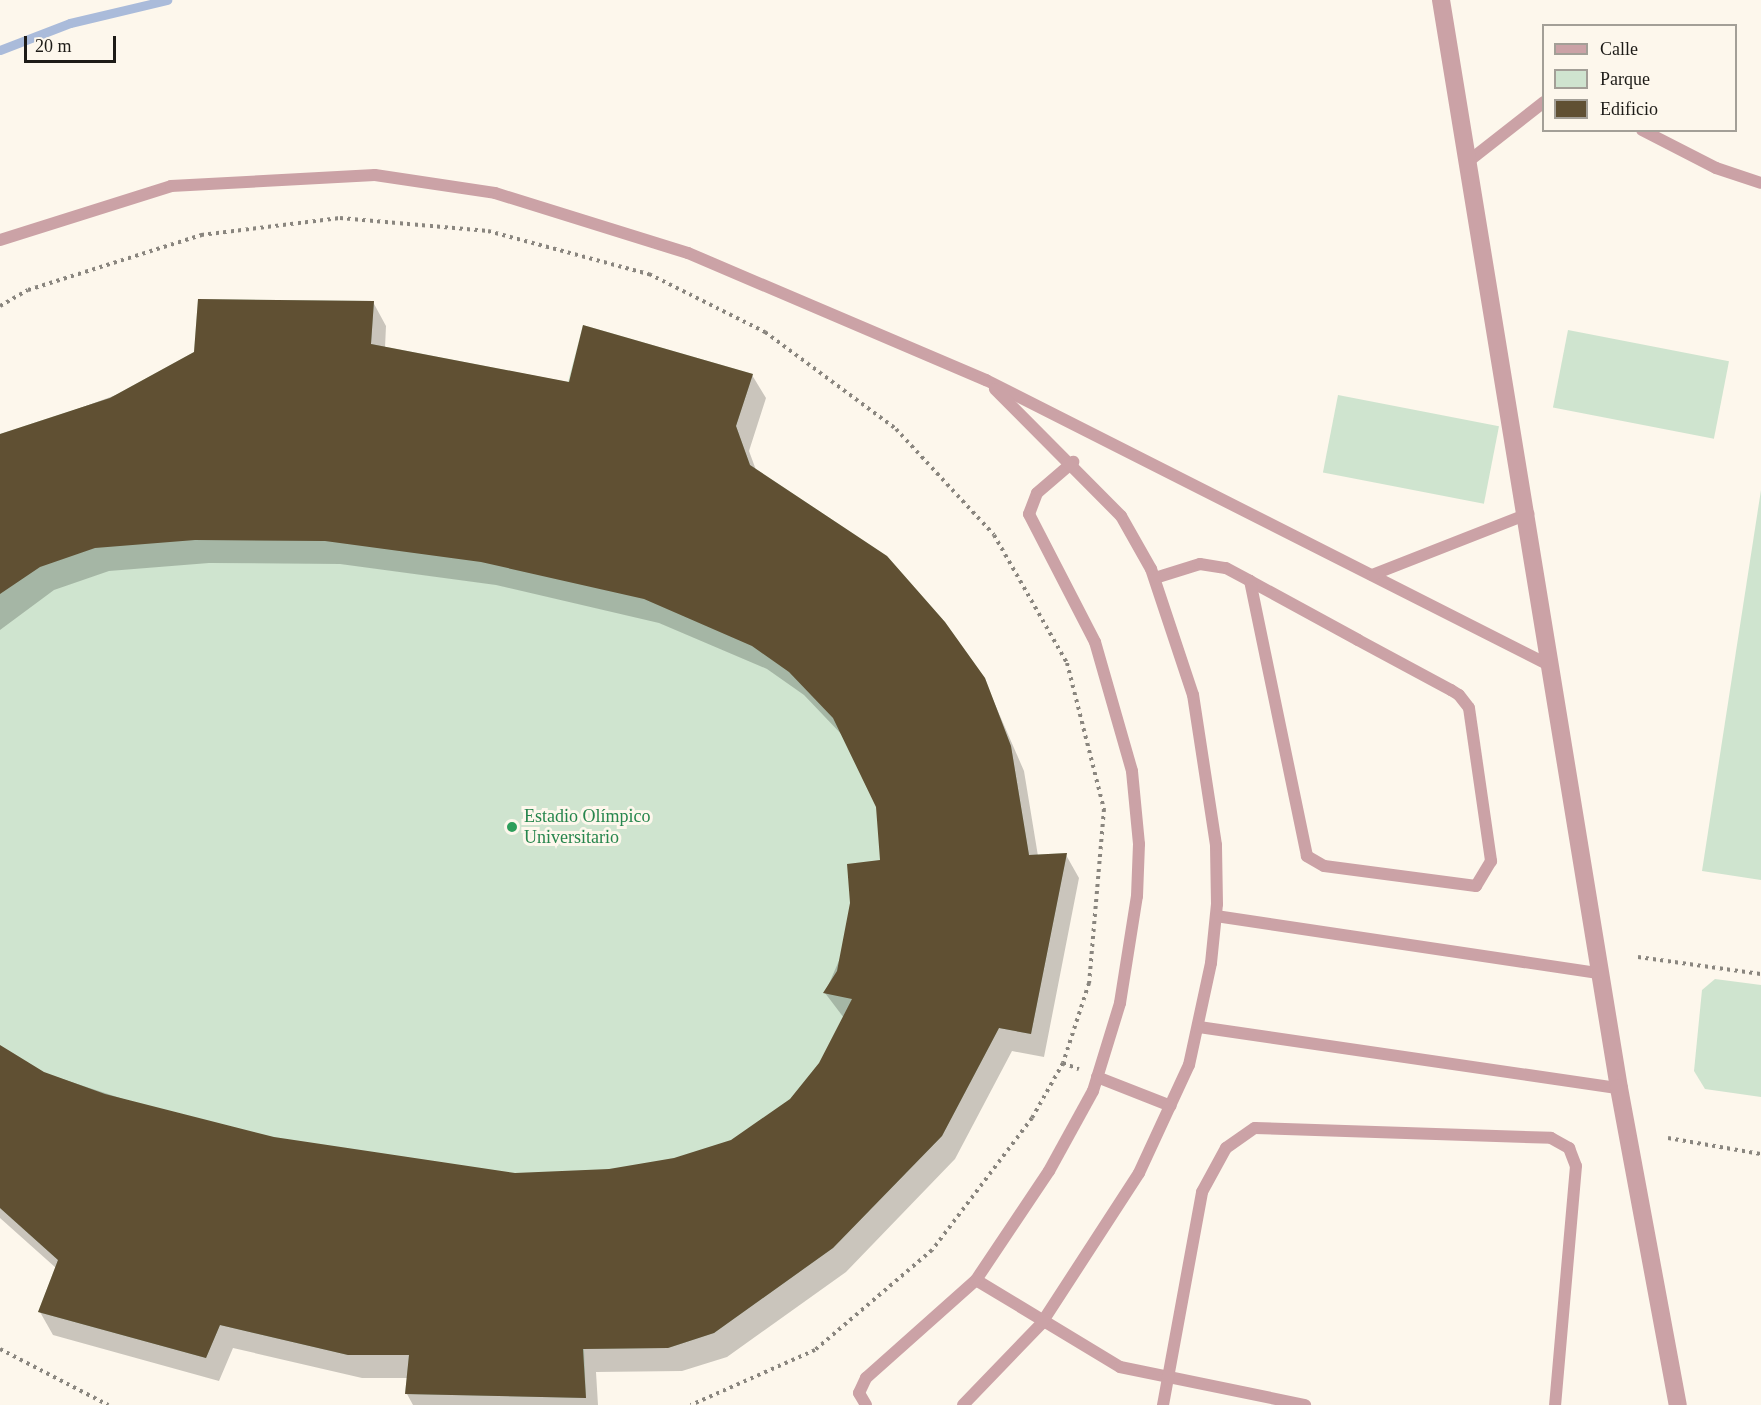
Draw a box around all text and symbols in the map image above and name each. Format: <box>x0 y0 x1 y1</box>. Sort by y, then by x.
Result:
scale bar <box>27 24 118 62</box>
legend <box>1542 24 1737 132</box>
text: 20 m <box>35 36 72 56</box>
text: Calle <box>1600 39 1638 59</box>
text: Parque <box>1600 69 1650 89</box>
text: Edificio <box>1600 99 1658 119</box>
place label: Estadio Olímpico Universitario <box>524 806 650 848</box>
marker: Estadio Olímpico Universitario <box>505 820 519 834</box>

